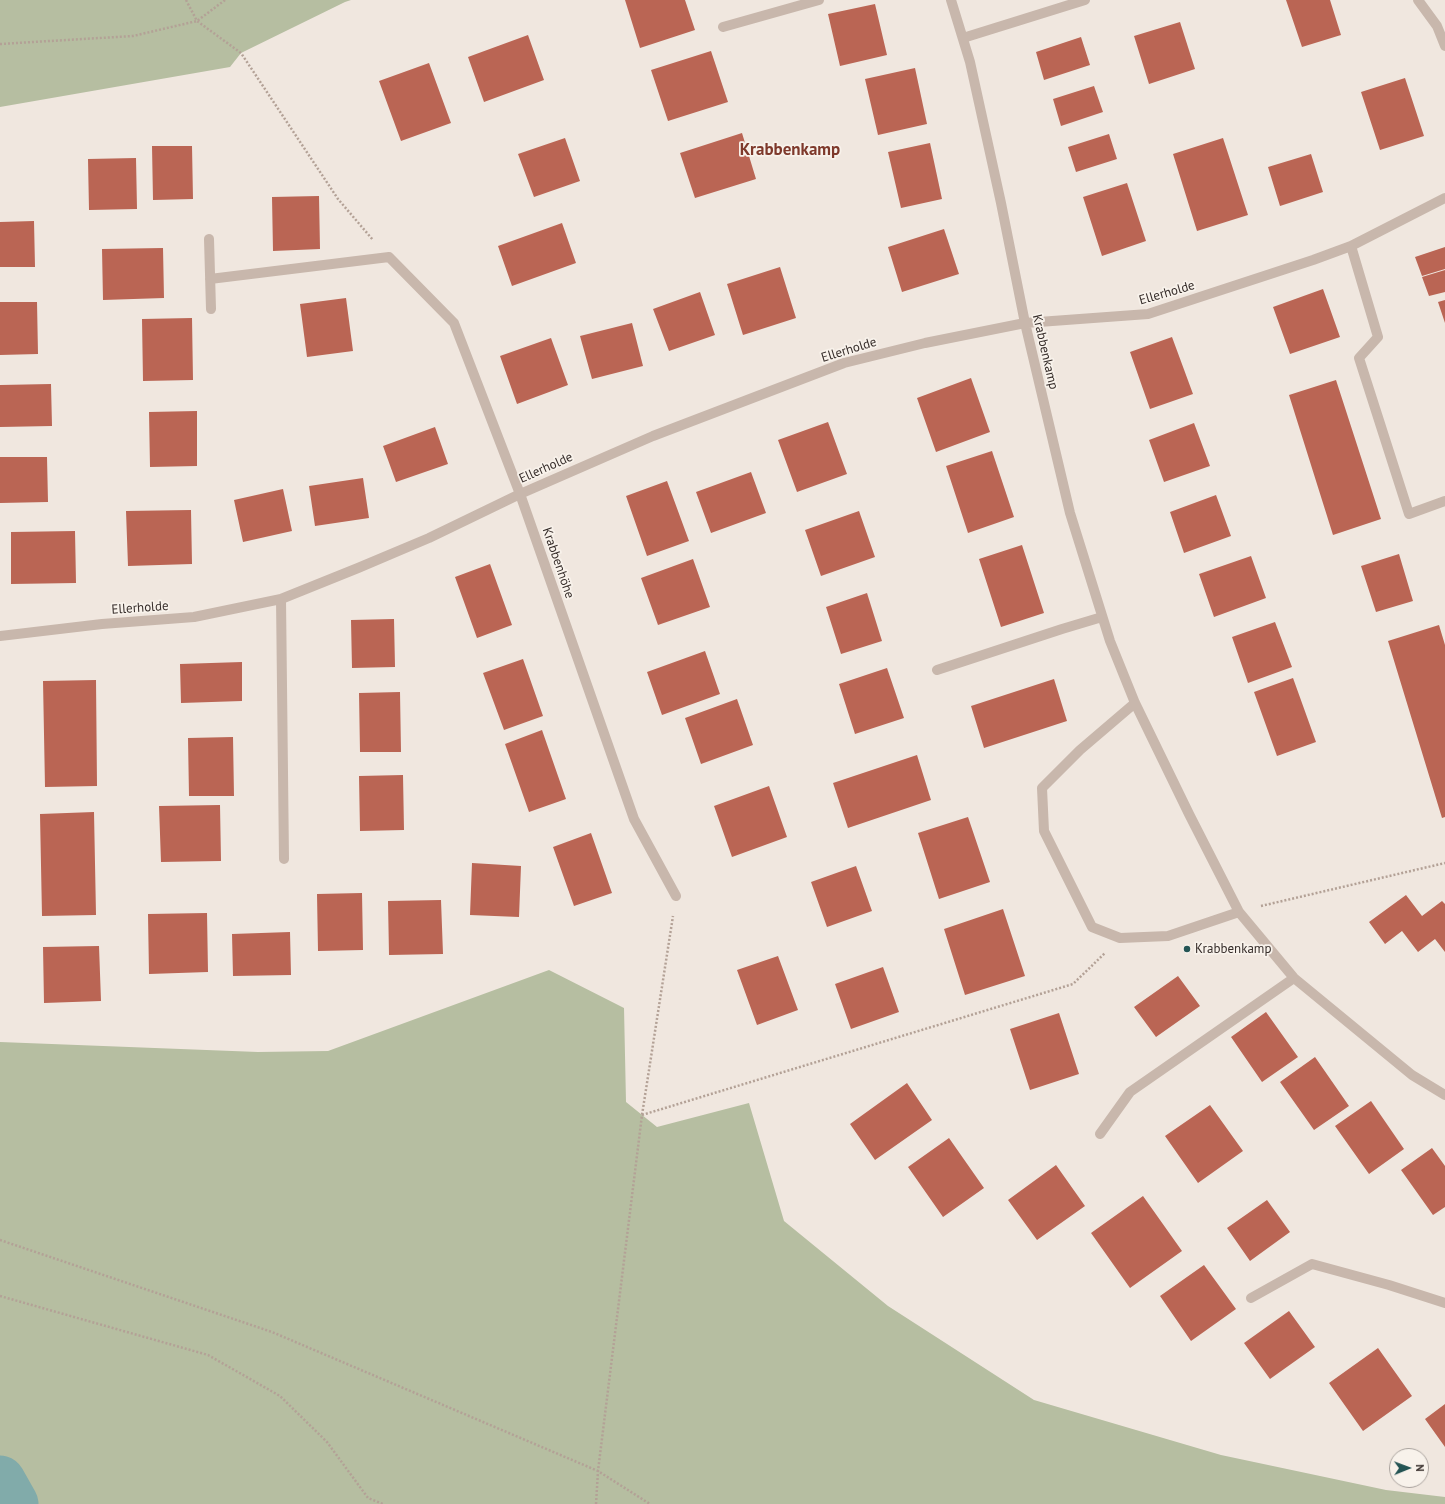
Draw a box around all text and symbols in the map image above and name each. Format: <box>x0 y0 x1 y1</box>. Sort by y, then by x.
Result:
district label: Krabbenkamp <box>740 140 840 160</box>
street label: Ellerholde <box>1137 278 1197 308</box>
street label: Krabbenkamp <box>1029 313 1061 391</box>
street label: Ellerholde <box>819 334 879 366</box>
street label: Ellerholde <box>517 449 575 487</box>
street label: Krabbenhöhe <box>539 525 577 601</box>
street label: Ellerholde <box>111 598 169 618</box>
place label: Krabbenkamp <box>1195 941 1271 957</box>
marker: Krabbenkamp <box>1182 944 1192 954</box>
north arrow <box>1389 1448 1429 1488</box>
text: N <box>1413 1464 1427 1472</box>

